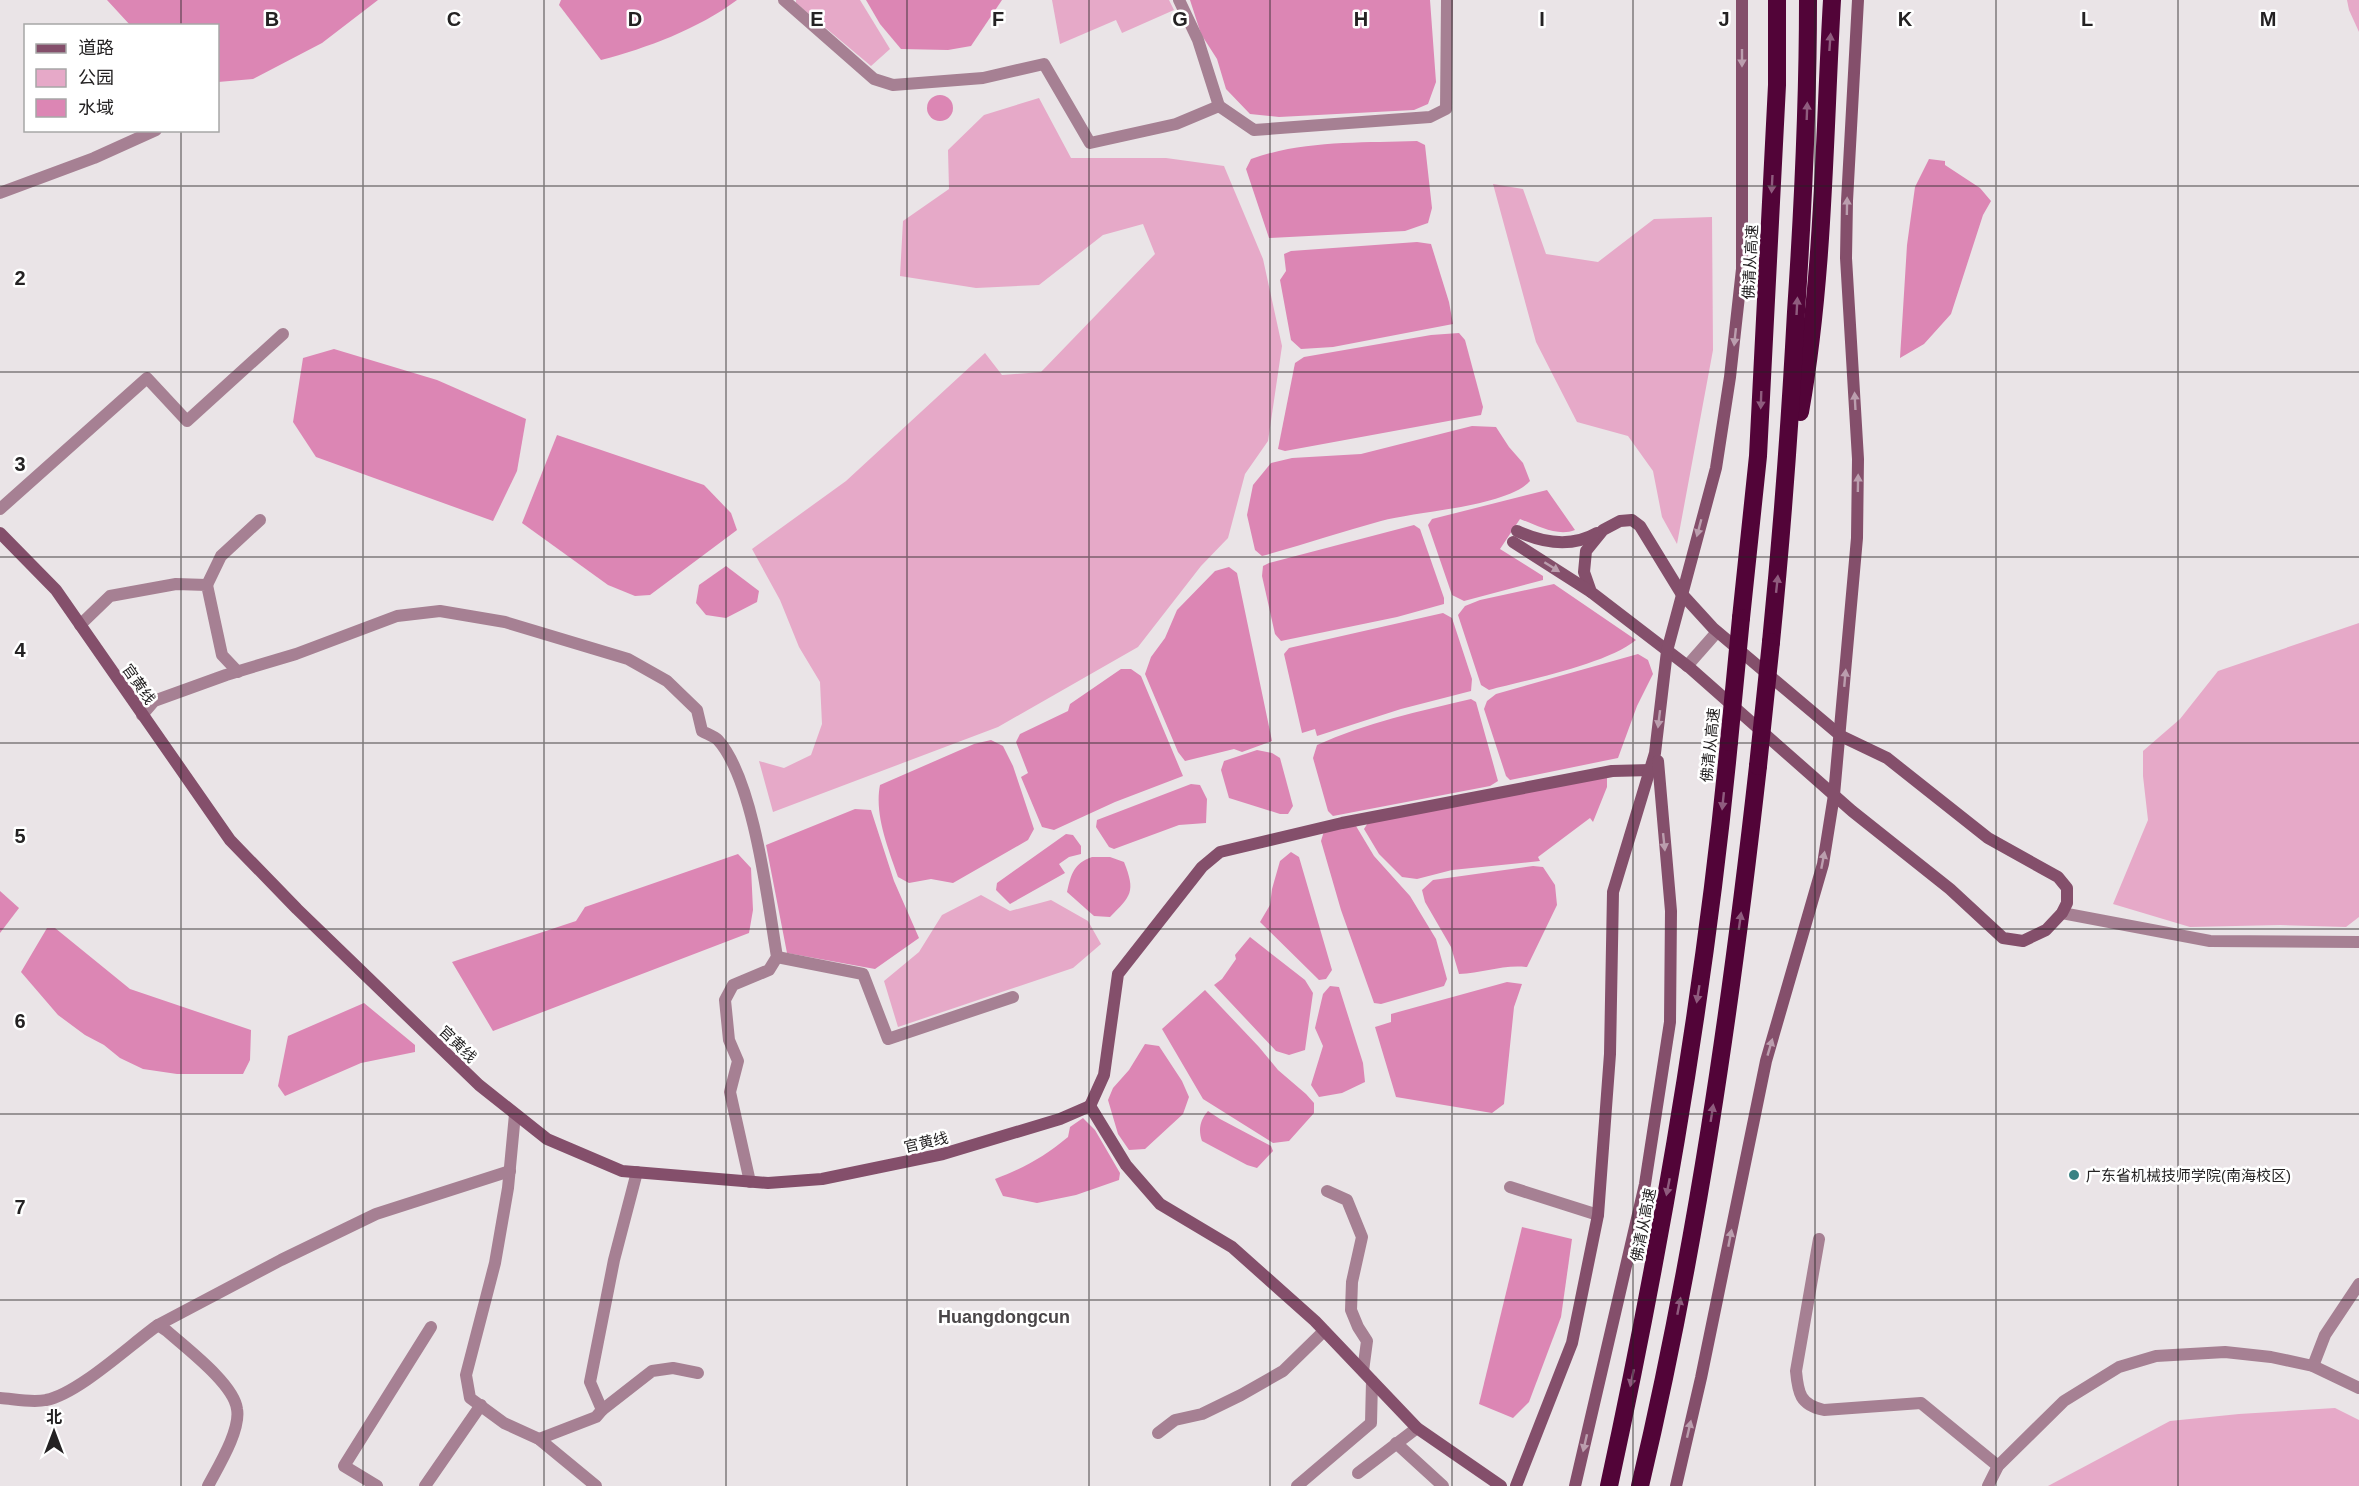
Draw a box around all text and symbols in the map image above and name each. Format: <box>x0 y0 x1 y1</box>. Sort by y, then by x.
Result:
text: B <box>265 8 279 30</box>
text: C <box>447 8 461 30</box>
text: D <box>628 8 642 30</box>
text: E <box>810 8 824 30</box>
text: F <box>992 8 1004 30</box>
text: G <box>1172 8 1188 30</box>
text: H <box>1354 8 1368 30</box>
text: I <box>1539 8 1545 30</box>
text: J <box>1718 8 1730 30</box>
text: K <box>1898 8 1913 30</box>
text: L <box>2081 8 2093 30</box>
text: M <box>2260 8 2276 30</box>
legend <box>24 24 219 132</box>
one-way arrow <box>1825 33 1834 52</box>
text: 道路 <box>78 38 114 58</box>
one-way arrow <box>1737 49 1747 68</box>
text: 公园 <box>78 68 114 88</box>
text: 水域 <box>78 98 114 118</box>
one-way arrow <box>1803 101 1812 120</box>
one-way arrow <box>1767 175 1776 194</box>
one-way arrow <box>1842 196 1851 215</box>
street label: 佛清从高速 <box>1740 224 1760 300</box>
text: 2 <box>14 267 26 289</box>
one-way arrow <box>1792 296 1801 315</box>
one-way arrow <box>1730 328 1739 347</box>
one-way arrow <box>1756 391 1765 410</box>
one-way arrow <box>1850 391 1859 410</box>
text: 3 <box>14 453 26 475</box>
one-way arrow <box>1853 474 1863 493</box>
one-way arrow <box>1694 520 1703 538</box>
one-way arrow <box>1544 561 1560 572</box>
one-way arrow <box>1772 574 1782 593</box>
text: 4 <box>14 639 26 661</box>
street label: 官黄线 <box>119 661 159 707</box>
one-way arrow <box>1840 668 1850 687</box>
street label: 佛清从高速 <box>1698 707 1722 783</box>
one-way arrow <box>1655 710 1664 729</box>
one-way arrow <box>1718 791 1728 810</box>
text: 5 <box>14 825 26 847</box>
one-way arrow <box>1659 833 1669 852</box>
one-way arrow <box>1819 850 1828 869</box>
one-way arrow <box>1735 911 1744 930</box>
one-way arrow <box>1694 985 1703 1004</box>
text: 6 <box>14 1010 26 1032</box>
street label: 官黄线 <box>436 1022 480 1066</box>
one-way arrow <box>1766 1038 1775 1056</box>
one-way arrow <box>1707 1104 1716 1123</box>
street label: 官黄线 <box>902 1129 950 1155</box>
place label: 广东省机械技师学院(南海校区) <box>2086 1167 2291 1184</box>
marker: 广东省机械技师学院(南海校区) <box>2067 1168 2081 1182</box>
one-way arrow <box>1663 1177 1672 1196</box>
street label: 佛清从高速 <box>1627 1187 1659 1263</box>
text: 7 <box>14 1196 26 1218</box>
one-way arrow <box>1726 1229 1735 1248</box>
one-way arrow <box>1675 1296 1684 1315</box>
district label: Huangdongcun <box>938 1307 1070 1327</box>
one-way arrow <box>1627 1369 1636 1388</box>
north arrow <box>24 1402 84 1462</box>
text: 北 <box>46 1409 62 1426</box>
one-way arrow <box>1685 1420 1695 1438</box>
one-way arrow <box>1579 1434 1589 1453</box>

